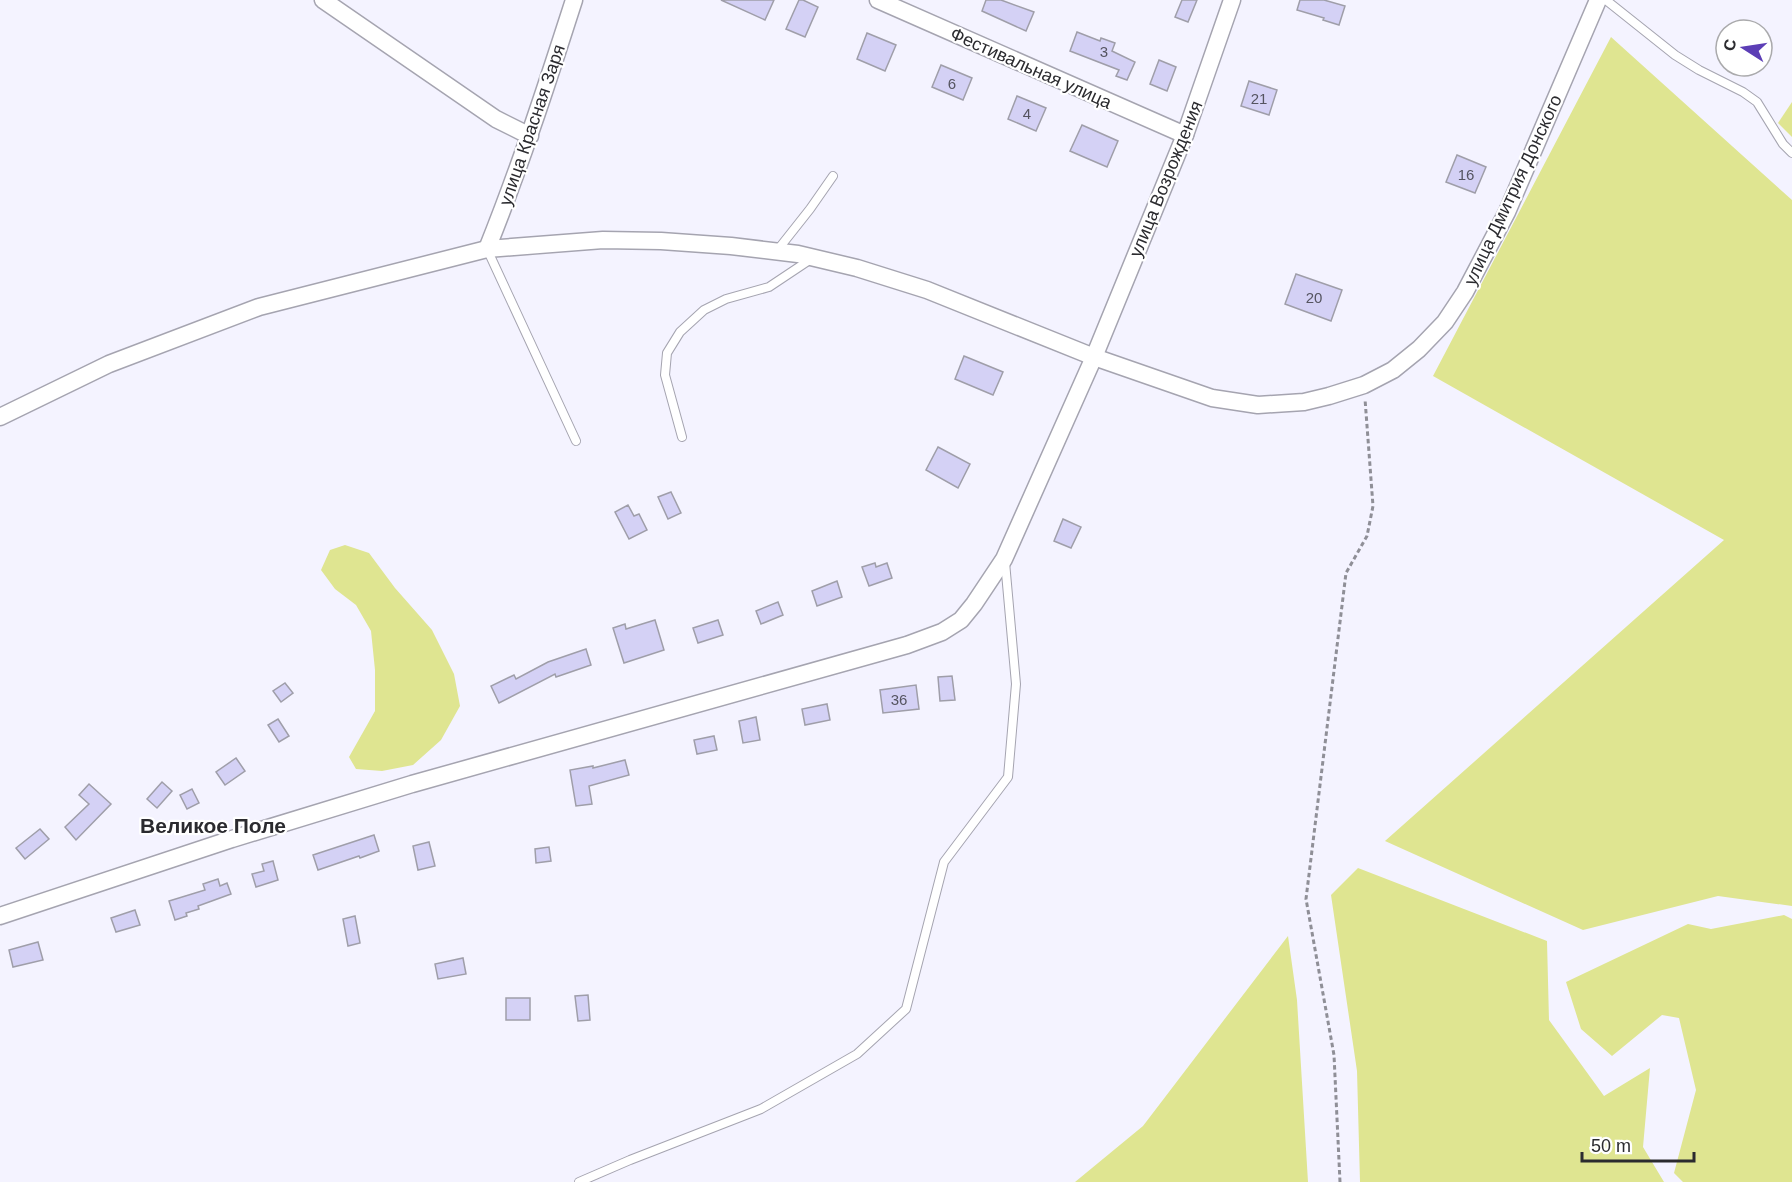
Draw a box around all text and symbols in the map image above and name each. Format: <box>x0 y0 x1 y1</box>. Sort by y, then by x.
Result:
north arrow <box>1714 18 1774 78</box>
street label: Фестивальная улица <box>947 23 1116 113</box>
text: С <box>1720 37 1739 52</box>
street label: улица Красная Заря <box>495 42 569 208</box>
house number: 3 <box>1100 43 1108 60</box>
house number: 6 <box>948 75 956 92</box>
house number: 21 <box>1251 90 1267 107</box>
street label: улица Дмитрия Донского <box>1460 92 1566 288</box>
street label: улица Возрождения <box>1126 98 1206 260</box>
house number: 4 <box>1023 105 1031 122</box>
house number: 16 <box>1458 166 1474 183</box>
house number: 20 <box>1306 289 1322 306</box>
house number: 36 <box>891 691 907 708</box>
district label: Великое Поле <box>140 814 286 837</box>
scale bar <box>1582 1125 1694 1163</box>
text: 50 m <box>1591 1136 1631 1156</box>

